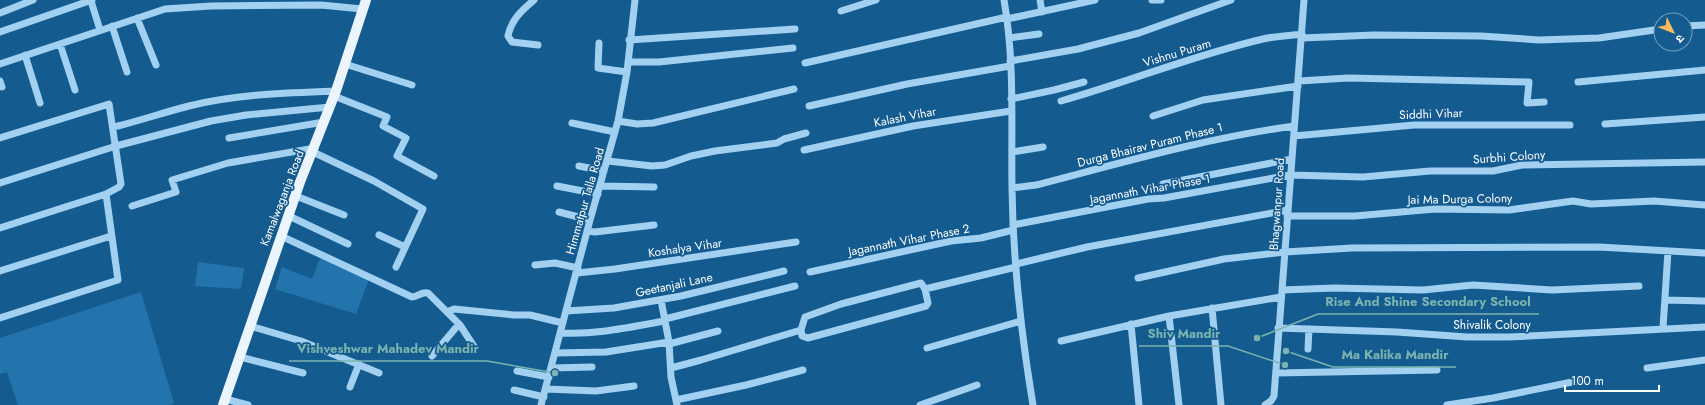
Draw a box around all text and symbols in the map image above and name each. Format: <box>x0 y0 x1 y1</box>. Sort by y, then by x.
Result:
north arrow <box>1653 12 1693 52</box>
text: उ <box>1672 31 1688 47</box>
street label: Vishnu Puram <box>1141 34 1213 72</box>
street label: Kalash Vihar <box>872 102 939 132</box>
street label: Siddhi Vihar <box>1399 104 1464 124</box>
street label: Durga Bhairav Puram Phase 1 <box>1075 118 1225 172</box>
street label: Himmatpur Talla Road <box>561 145 609 257</box>
street label: Surbhi Colony <box>1472 145 1546 169</box>
street label: Kamalwaganja Road <box>255 147 309 249</box>
street label: Bhagwanpur Road <box>1265 157 1289 251</box>
street label: Jagannath Vihar Phase 1 <box>1086 170 1212 209</box>
street label: Jai Ma Durga Colony <box>1406 189 1513 209</box>
street label: Jagannath Vihar Phase 2 <box>845 219 971 261</box>
street label: Koshalya Vihar <box>647 234 724 262</box>
street label: Geetanjali Lane <box>634 268 714 302</box>
callout: Rise And Shine Secondary School <box>1318 289 1539 314</box>
text: Rise And Shine Secondary School <box>1325 292 1531 311</box>
street label: Shivalik Colony <box>1453 316 1531 334</box>
callout: Shiv Mandir <box>1139 321 1228 346</box>
text: Shiv Mandir <box>1148 324 1221 343</box>
callout: Vishveshwar Mahadev Mandir <box>289 336 487 361</box>
text: Vishveshwar Mahadev Mandir <box>296 339 480 358</box>
callout: Ma Kalika Mandir <box>1333 342 1456 367</box>
text: Ma Kalika Mandir <box>1341 345 1449 364</box>
scale bar <box>1565 367 1659 393</box>
text: 100 m <box>1571 372 1604 390</box>

